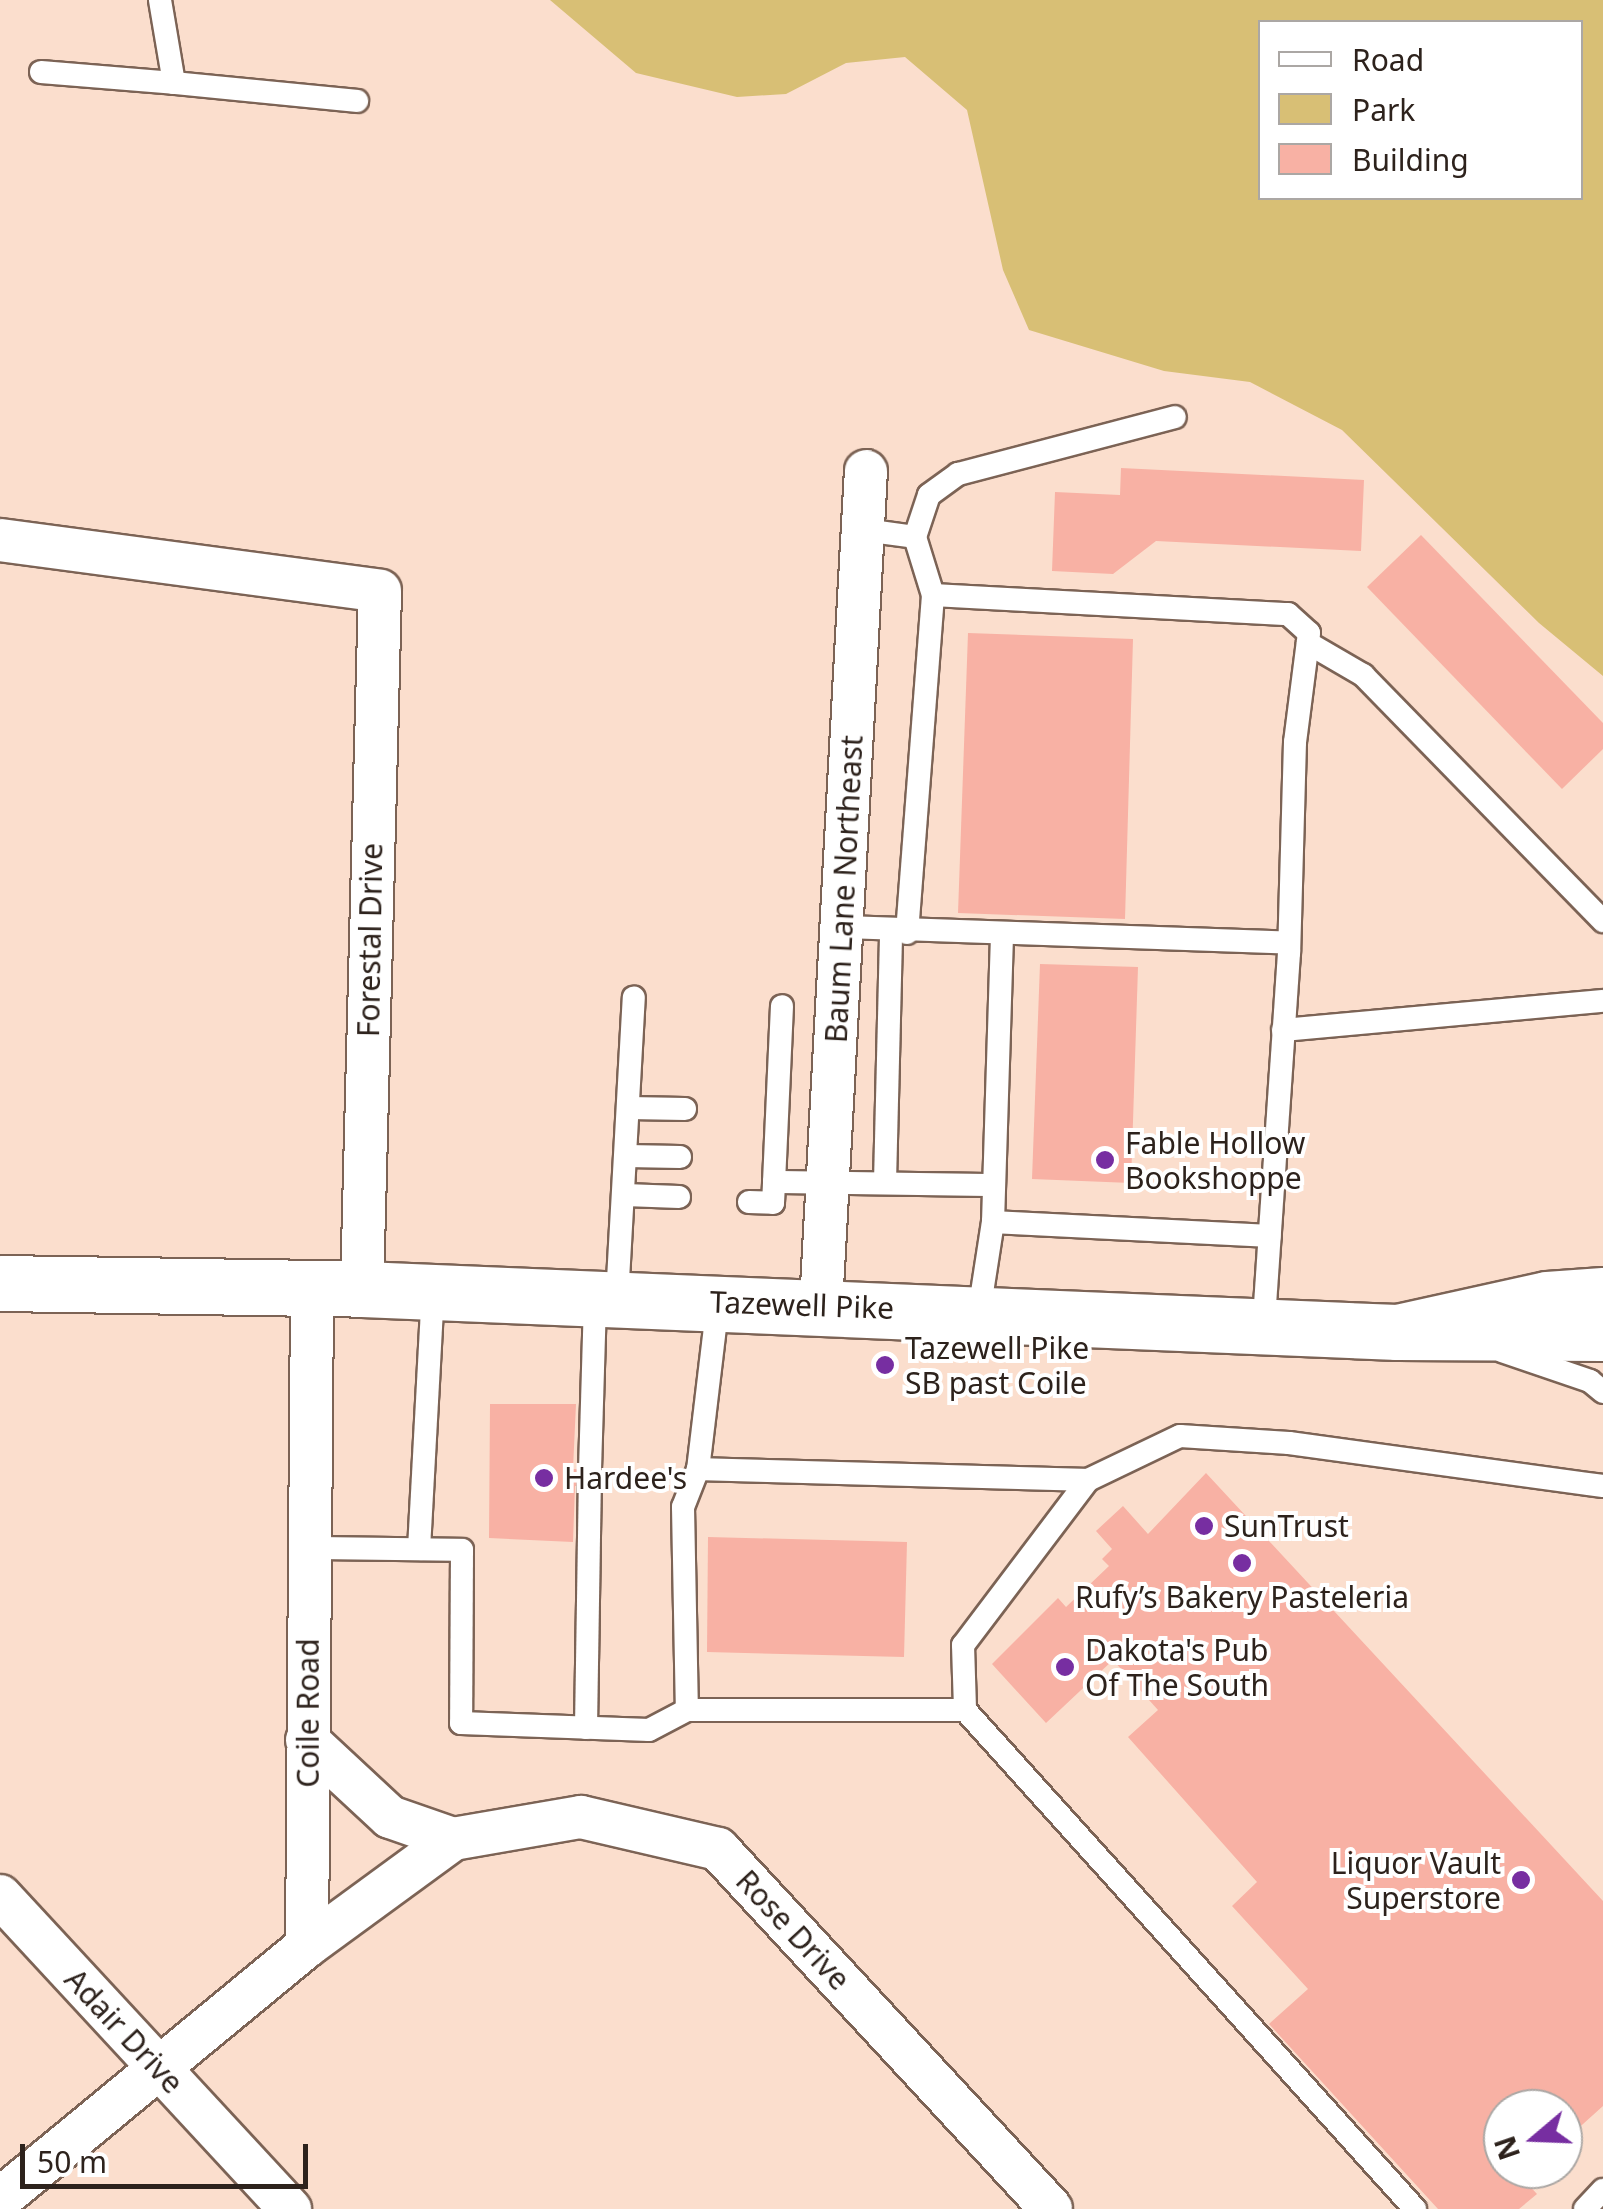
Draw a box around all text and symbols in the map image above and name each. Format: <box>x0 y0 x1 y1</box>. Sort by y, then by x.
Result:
legend <box>1258 20 1583 200</box>
text: Road <box>1352 39 1424 80</box>
text: Park <box>1352 89 1415 130</box>
text: Building <box>1352 139 1469 180</box>
street label: Baum Lane Northeast <box>818 734 870 1044</box>
street label: Forestal Drive <box>350 843 390 1037</box>
place label: Fable Hollow Bookshoppe <box>1125 1125 1305 1196</box>
marker: Fable Hollow Bookshoppe <box>1094 1149 1116 1171</box>
street label: Tazewell Pike <box>709 1284 895 1326</box>
place label: Tazewell Pike SB past Coile <box>905 1330 1089 1400</box>
marker: Tazewell Pike SB past Coile <box>874 1354 896 1376</box>
place label: Hardee's <box>564 1460 687 1496</box>
marker: Hardee's <box>533 1467 555 1489</box>
place label: SunTrust <box>1224 1508 1349 1544</box>
marker: SunTrust <box>1193 1515 1215 1537</box>
marker: Rufy’s Bakery Pasteleria <box>1231 1552 1253 1574</box>
place label: Rufy’s Bakery Pasteleria <box>1075 1579 1409 1615</box>
place label: Dakota's Pub Of The South <box>1085 1632 1269 1702</box>
street label: Coile Road <box>290 1638 326 1788</box>
marker: Dakota's Pub Of The South <box>1054 1656 1076 1678</box>
place label: Liquor Vault Superstore <box>1331 1845 1501 1916</box>
street label: Rose Drive <box>729 1863 857 1997</box>
marker: Liquor Vault Superstore <box>1510 1869 1532 1891</box>
street label: Adair Drive <box>57 1961 191 2101</box>
north arrow <box>1483 2089 1583 2189</box>
scale bar <box>25 2124 312 2186</box>
text: N <box>1485 2131 1528 2165</box>
text: 50 m <box>37 2141 107 2182</box>

